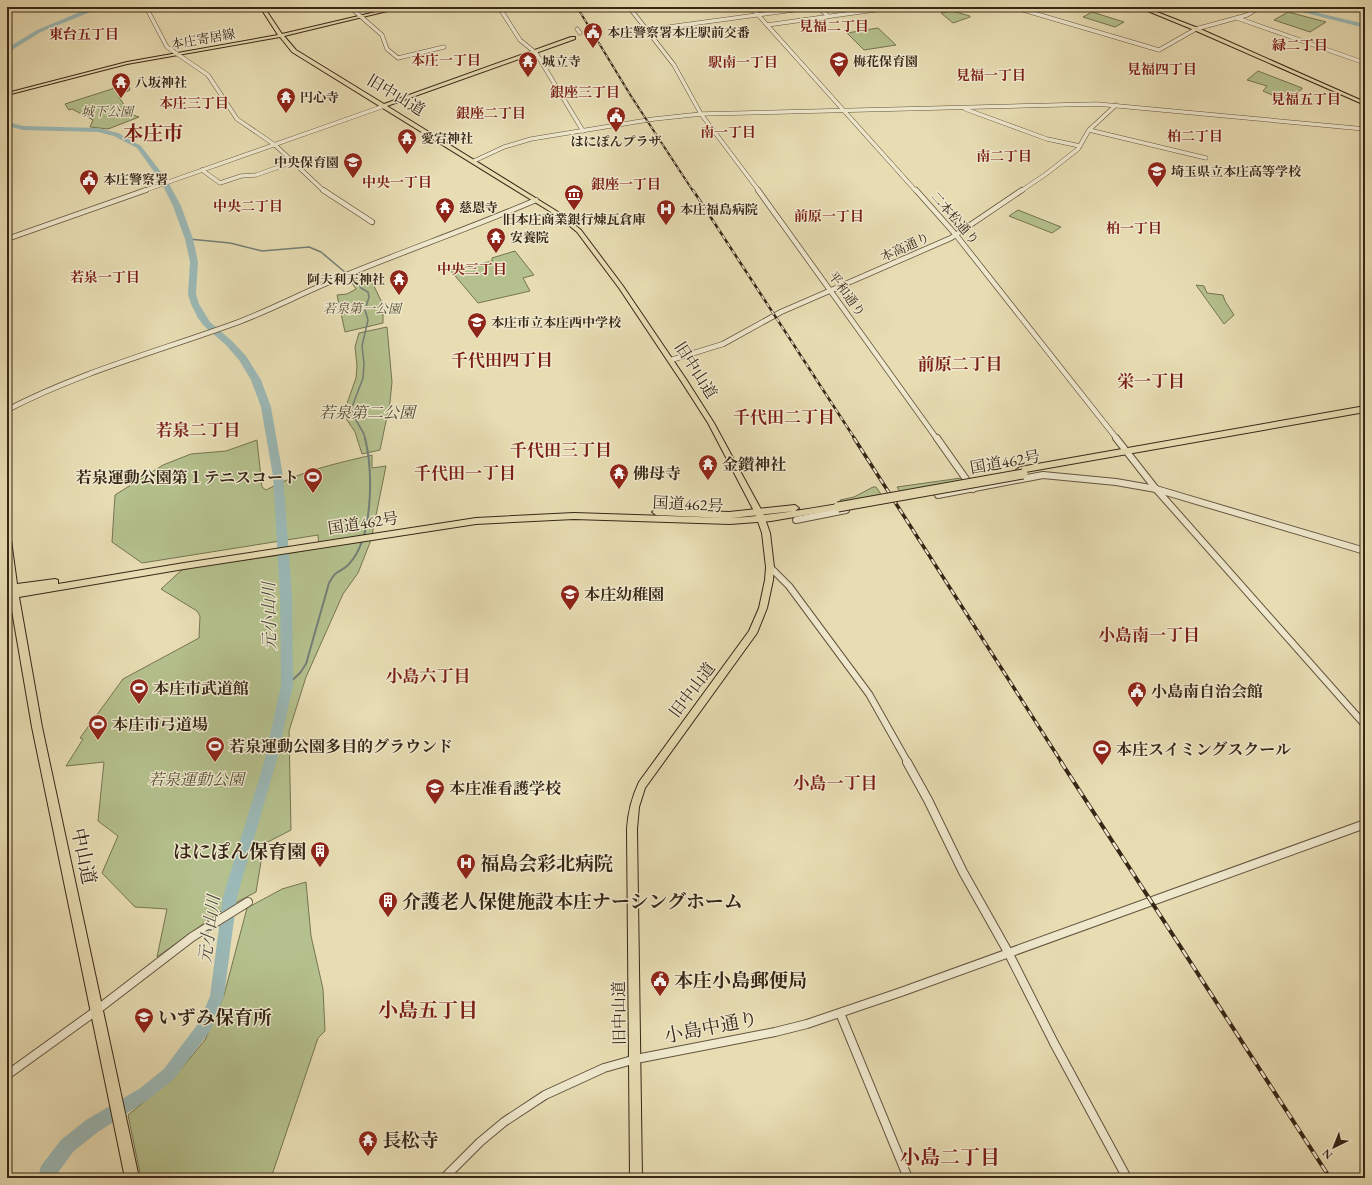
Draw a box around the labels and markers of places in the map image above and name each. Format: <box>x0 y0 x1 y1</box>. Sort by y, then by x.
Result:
public building icon: 本庄警察署本庄駅前交番 <box>582 21 604 49</box>
place label: 本庄警察署本庄駅前交番 <box>607 24 750 41</box>
temple icon: 城立寺 <box>517 50 539 78</box>
school or university icon: 梅花保育園 <box>828 50 850 78</box>
place label: 城立寺 <box>542 53 581 70</box>
place label: 梅花保育園 <box>853 53 918 70</box>
temple icon: 八坂神社 <box>110 71 132 99</box>
place label: 八坂神社 <box>135 74 187 91</box>
temple icon: 円心寺 <box>275 86 297 114</box>
place label: 円心寺 <box>300 89 339 106</box>
public building icon: はにぽんプラザ <box>605 105 627 133</box>
temple icon: 愛宕神社 <box>396 127 418 155</box>
place label: 愛宕神社 <box>421 130 473 147</box>
place label: はにぽんプラザ <box>570 133 662 150</box>
school or university icon: 中央保育園 <box>342 151 364 179</box>
place label: 中央保育園 <box>274 154 339 171</box>
school or university icon: 埼玉県立本庄高等学校 <box>1146 160 1168 188</box>
place label: 埼玉県立本庄高等学校 <box>1171 163 1302 180</box>
public building icon: 本庄警察署 <box>78 168 100 196</box>
place label: 本庄警察署 <box>103 171 168 188</box>
museum icon: 旧本庄商業銀行煉瓦倉庫 <box>563 183 585 211</box>
temple icon: 慈恩寺 <box>434 196 456 224</box>
hospital icon: 本庄福島病院 <box>655 198 677 226</box>
place label: 慈恩寺 <box>459 199 498 216</box>
place label: 本庄福島病院 <box>680 201 758 218</box>
place label: 旧本庄商業銀行煉瓦倉庫 <box>502 211 646 228</box>
temple icon: 安養院 <box>485 226 507 254</box>
place label: 安養院 <box>510 229 549 246</box>
temple icon: 阿夫利天神社 <box>388 268 410 296</box>
place label: 阿夫利天神社 <box>307 271 385 288</box>
school or university icon: 本庄市立本庄西中学校 <box>466 311 488 339</box>
place label: 本庄市立本庄西中学校 <box>491 314 622 331</box>
temple icon: 金鑚神社 <box>697 453 719 481</box>
place label: 金鑚神社 <box>722 454 786 475</box>
temple icon: 佛母寺 <box>608 462 630 490</box>
place label: 佛母寺 <box>633 463 681 484</box>
sports icon: 若泉運動公園第１テニスコート <box>302 466 324 494</box>
place label: 若泉運動公園第１テニスコート <box>76 467 299 488</box>
school or university icon: 本庄幼稚園 <box>559 583 581 611</box>
place label: 本庄幼稚園 <box>584 584 664 605</box>
sports icon: 本庄市武道館 <box>128 677 150 705</box>
place label: 本庄市武道館 <box>153 678 249 699</box>
public building icon: 小島南自治会館 <box>1126 680 1148 708</box>
place label: 小島南自治会館 <box>1151 681 1263 702</box>
sports icon: 本庄市弓道場 <box>87 713 109 741</box>
place label: 本庄市弓道場 <box>112 714 208 735</box>
sports icon: 若泉運動公園多目的グラウンド <box>204 735 226 763</box>
place label: 若泉運動公園多目的グラウンド <box>229 736 453 757</box>
sports icon: 本庄スイミングスクール <box>1091 738 1113 766</box>
place label: 本庄スイミングスクール <box>1116 739 1291 760</box>
school or university icon: 本庄准看護学校 <box>424 777 446 805</box>
place label: 本庄准看護学校 <box>449 778 562 799</box>
place label: はにぽん保育園 <box>173 839 306 864</box>
building icon: はにぽん保育園 <box>309 840 331 868</box>
place label: 福島会彩北病院 <box>480 851 613 876</box>
hospital icon: 福島会彩北病院 <box>455 852 477 880</box>
place label: 介護老人保健施設本庄ナーシングホーム <box>402 889 743 914</box>
building icon: 介護老人保健施設本庄ナーシングホーム <box>377 890 399 918</box>
place label: 本庄小島郵便局 <box>674 968 807 993</box>
public building icon: 本庄小島郵便局 <box>649 969 671 997</box>
place label: いずみ保育所 <box>158 1005 272 1030</box>
school or university icon: いずみ保育所 <box>133 1006 155 1034</box>
place label: 長松寺 <box>382 1128 439 1153</box>
temple icon: 長松寺 <box>357 1129 379 1157</box>

